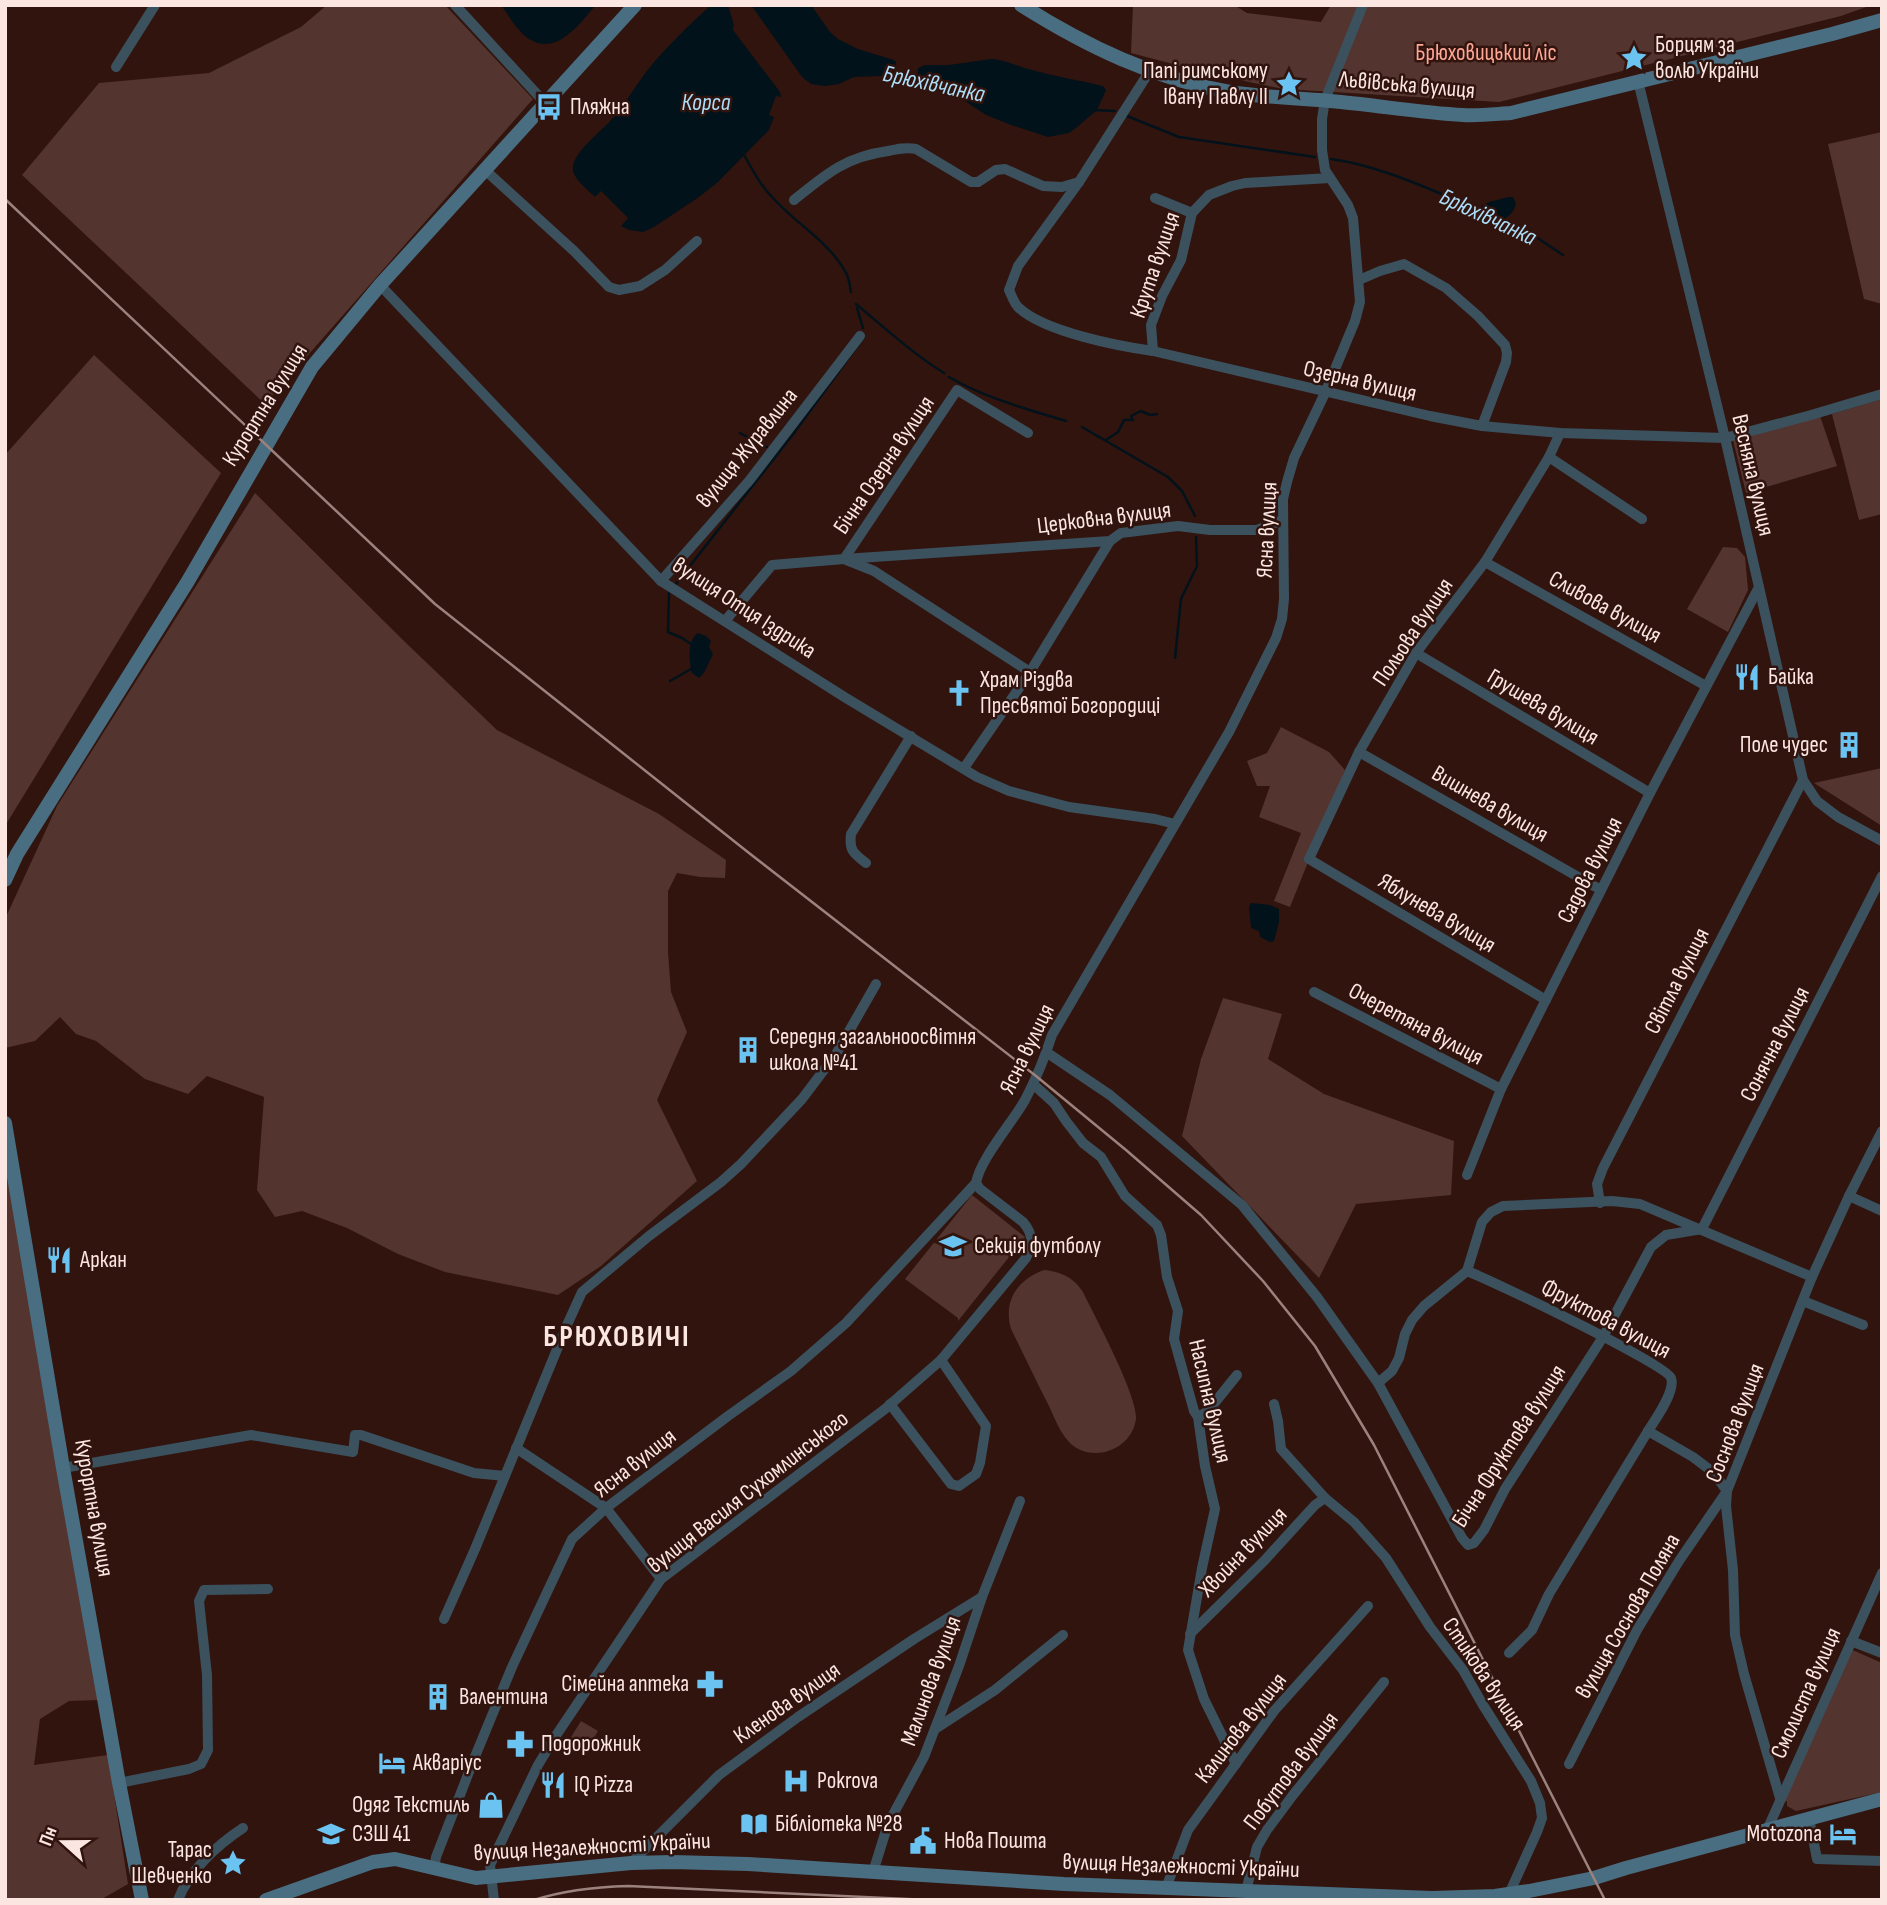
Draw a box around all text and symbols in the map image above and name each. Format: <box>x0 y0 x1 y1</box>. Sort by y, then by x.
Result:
place label: Борцям за волю України <box>1655 31 1759 85</box>
park label: Брюховицький ліс <box>1415 39 1557 67</box>
place icon: Борцям за волю України <box>1619 43 1649 73</box>
place label: Папі римському Івану Павлу ІІ <box>1143 57 1268 111</box>
water label: Брюхівчанка <box>880 59 988 109</box>
street label: Львівська вулиця <box>1337 65 1476 105</box>
place icon: Папі римському Івану Павлу ІІ <box>1274 69 1304 99</box>
water label: Корса <box>682 88 731 117</box>
bus stop icon: Пляжна <box>534 92 564 122</box>
place label: Пляжна <box>570 93 630 121</box>
water label: Брюхівчанка <box>1435 182 1541 252</box>
street label: Крута вулиця <box>1124 208 1186 322</box>
street label: Курортна вулиця <box>216 339 314 471</box>
street label: Озерна вулиця <box>1301 354 1419 408</box>
street label: вулиця Журавлина <box>690 382 804 514</box>
street label: Бічна Озерна вулиця <box>827 390 941 540</box>
street label: Весняна вулиця <box>1725 411 1781 539</box>
street label: Ясна вулиця <box>1250 481 1284 579</box>
street label: Церковна вулиця <box>1035 496 1173 540</box>
street label: вулиця Отця Іздрика <box>667 551 821 665</box>
street label: Сливова вулиця <box>1544 565 1666 649</box>
street label: Польова вулиця <box>1367 573 1459 691</box>
restaurant icon: Байка <box>1732 662 1762 692</box>
street label: Грушева вулиця <box>1482 663 1604 751</box>
place label: Байка <box>1768 663 1814 691</box>
place label: Храм Різдва Пресвятої Богородиці <box>979 666 1160 720</box>
church icon: Храм Різдва Пресвятої Богородиці <box>944 678 974 708</box>
building icon: Поле чудес <box>1834 730 1864 760</box>
place label: Поле чудес <box>1740 731 1828 759</box>
street label: Вишнева вулиця <box>1427 759 1553 849</box>
street label: Садова вулиця <box>1551 812 1629 928</box>
street label: Яблунева вулиця <box>1373 867 1501 959</box>
street label: Світла вулиця <box>1638 923 1716 1039</box>
street label: Очеретяна вулиця <box>1344 977 1488 1071</box>
street label: Сонячна вулиця <box>1734 982 1816 1106</box>
street label: Ясна вулиця <box>993 1000 1061 1098</box>
place label: Середня загальноосвітня школа №41 <box>769 1023 976 1077</box>
building icon: Середня загальноосвітня школа №41 <box>733 1035 763 1065</box>
school or university icon: Секція футболу <box>938 1231 968 1261</box>
place label: Секція футболу <box>974 1232 1101 1260</box>
restaurant icon: Аркан <box>44 1245 74 1275</box>
place label: Аркан <box>79 1246 127 1274</box>
street label: Фруктова вулиця <box>1537 1273 1675 1365</box>
district label: БРЮХОВИЧІ <box>543 1319 691 1355</box>
street label: Насипна вулиця <box>1182 1336 1238 1466</box>
street label: Бічна Фруктова вулиця <box>1446 1359 1572 1533</box>
street label: Соснова вулиця <box>1699 1359 1771 1487</box>
street label: вулиця Василя Сухомлинського <box>642 1405 854 1579</box>
street label: Ясна вулиця <box>588 1422 682 1504</box>
street label: Курортна вулиця <box>68 1437 120 1579</box>
street label: Хвойна вулиця <box>1192 1501 1293 1604</box>
street label: вулиця Соснова Поляна <box>1569 1529 1687 1703</box>
street label: Малинова вулиця <box>895 1612 967 1750</box>
street label: Стикова вулиця <box>1436 1612 1532 1736</box>
street label: Смолиста вулиця <box>1765 1623 1847 1763</box>
street label: Кленова вулиця <box>728 1656 846 1750</box>
street label: Калинова вулиця <box>1189 1667 1293 1789</box>
pharmacy icon: Сімейна аптека <box>695 1669 725 1699</box>
place label: Сімейна аптека <box>561 1670 689 1698</box>
building icon: Валентина <box>423 1682 453 1712</box>
place label: Валентина <box>459 1683 548 1711</box>
street label: Побутова вулиця <box>1238 1706 1344 1836</box>
pharmacy icon: Подорожник <box>505 1729 535 1759</box>
place label: Подорожник <box>541 1730 641 1758</box>
hotel icon: Акваріус <box>377 1748 407 1778</box>
place label: Акваріус <box>412 1749 482 1777</box>
hospital icon: Pokrova <box>781 1766 811 1796</box>
place label: Pokrova <box>817 1767 878 1795</box>
restaurant icon: IQ Pizza <box>538 1770 568 1800</box>
place label: IQ Pizza <box>574 1771 633 1799</box>
shop icon: Одяг Текстиль <box>476 1790 506 1820</box>
place label: Одяг Текстиль <box>352 1791 470 1819</box>
north arrow <box>28 1807 98 1877</box>
library icon: Бібліотека №28 <box>739 1809 769 1839</box>
place label: Бібліотека №28 <box>775 1810 903 1838</box>
school or university icon: СЗШ 41 <box>316 1819 346 1849</box>
hotel icon: Motozona <box>1828 1819 1858 1849</box>
place label: СЗШ 41 <box>352 1820 410 1848</box>
place label: Motozona <box>1746 1820 1822 1848</box>
text: Пн <box>35 1824 63 1849</box>
public building icon: Нова Пошта <box>908 1826 938 1856</box>
street label: вулиця Незалежності України <box>473 1827 711 1867</box>
place label: Нова Пошта <box>944 1827 1047 1855</box>
place label: Тарас Шевченко <box>131 1836 212 1890</box>
place icon: Тарас Шевченко <box>218 1848 248 1878</box>
street label: вулиця Незалежності України <box>1062 1848 1300 1884</box>

